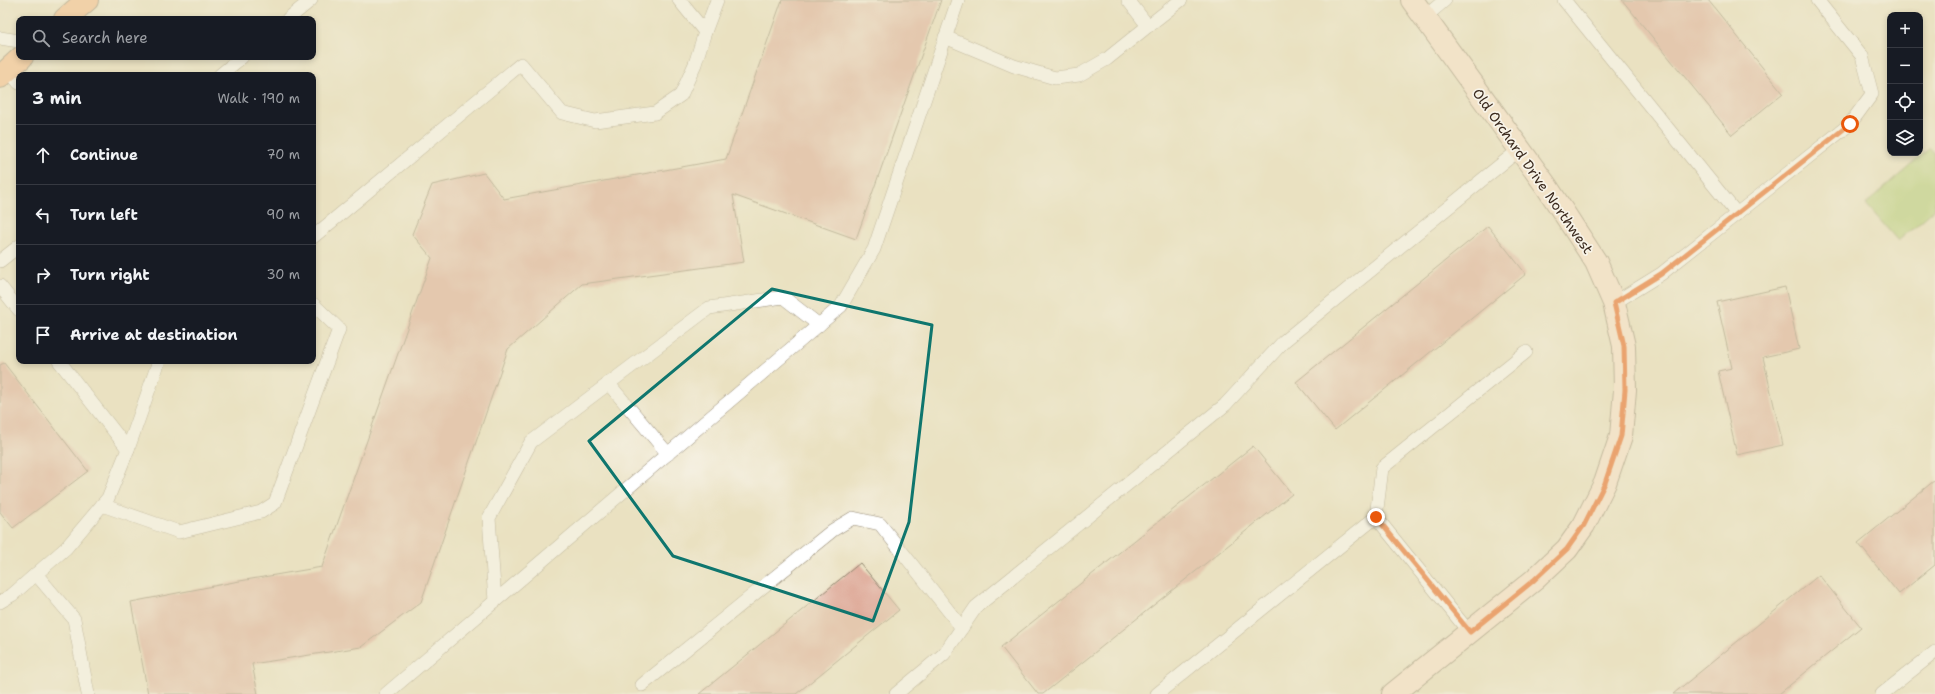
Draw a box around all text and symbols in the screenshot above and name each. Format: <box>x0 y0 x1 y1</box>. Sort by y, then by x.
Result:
map controls <box>1887 12 1923 156</box>
button: + <box>1887 12 1923 48</box>
search box <box>16 16 316 60</box>
icon: search <box>30 27 52 49</box>
text: Search here <box>62 28 148 48</box>
button: − <box>1887 48 1923 84</box>
button: locate <box>1887 84 1923 120</box>
street label: Old Orchard Drive Northwest <box>1469 85 1597 257</box>
text: 3 min <box>32 87 82 109</box>
text: Walk · 190 m <box>218 90 300 107</box>
route start <box>1841 115 1859 133</box>
button: layers <box>1887 120 1923 156</box>
icon: ahead <box>32 144 54 166</box>
text: Continue <box>70 145 138 165</box>
text: 70 m <box>266 146 300 163</box>
icon: left <box>32 204 54 226</box>
text: Turn left <box>70 205 138 225</box>
text: 90 m <box>266 206 300 223</box>
icon: right <box>32 264 54 286</box>
text: Turn right <box>70 265 150 285</box>
text: 30 m <box>266 266 300 283</box>
icon: arrive <box>32 324 54 346</box>
text: Arrive at destination <box>70 325 238 345</box>
route end <box>1367 508 1385 526</box>

